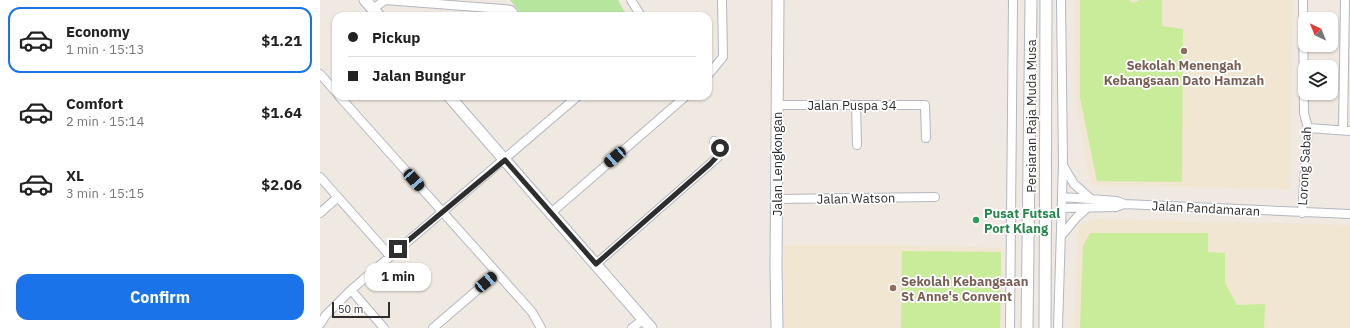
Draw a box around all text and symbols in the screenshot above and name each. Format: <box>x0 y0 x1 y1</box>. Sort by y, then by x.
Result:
north arrow <box>1298 12 1338 52</box>
map controls <box>1298 12 1338 100</box>
icon: car <box>18 22 54 58</box>
text: Economy <box>66 22 130 41</box>
text: Pickup <box>372 28 420 47</box>
text: $1.21 <box>261 31 302 50</box>
street label: Persiaran Raja Muda Musa <box>1023 39 1040 193</box>
text: 1 min · 15:13 <box>66 41 144 58</box>
marker: Sekolah Menengah Kebangsaan Dato Hamzah <box>1179 46 1189 56</box>
place label: Sekolah Menengah Kebangsaan Dato Hamzah <box>1104 57 1264 89</box>
button: layers <box>1298 60 1338 100</box>
text: Jalan Bungur <box>372 66 466 85</box>
icon: car <box>18 94 54 130</box>
text: Comfort <box>66 94 123 113</box>
street label: Jalan Puspa 34 <box>807 97 897 114</box>
text: $1.64 <box>261 103 302 122</box>
street label: Jalan Lengkongan <box>769 112 786 216</box>
text: 2 min · 15:14 <box>66 113 144 130</box>
street label: Lorong Sabah <box>1294 126 1315 206</box>
route start <box>711 139 729 157</box>
car <box>602 145 628 169</box>
icon: car <box>18 166 54 202</box>
text: XL <box>66 166 84 185</box>
car <box>402 167 426 193</box>
text: $2.06 <box>261 175 302 194</box>
text: 3 min · 15:15 <box>66 185 144 202</box>
street label: Jalan Watson <box>817 189 895 208</box>
street label: Jalan Pandamaran <box>1151 197 1261 220</box>
place label: Pusat Futsal Port Klang <box>984 205 1060 237</box>
marker: Pusat Futsal Port Klang <box>971 215 981 225</box>
route end <box>389 240 407 258</box>
callout: 1 min <box>365 263 431 291</box>
text: 1 min <box>381 268 415 285</box>
car <box>473 270 499 294</box>
place label: Sekolah Kebangsaan St Anne's Convent <box>901 273 1028 305</box>
button: Confirm <box>16 274 304 320</box>
marker: Sekolah Kebangsaan St Anne's Convent <box>888 283 898 293</box>
scale bar <box>332 300 390 319</box>
text: 50 m <box>338 302 363 316</box>

